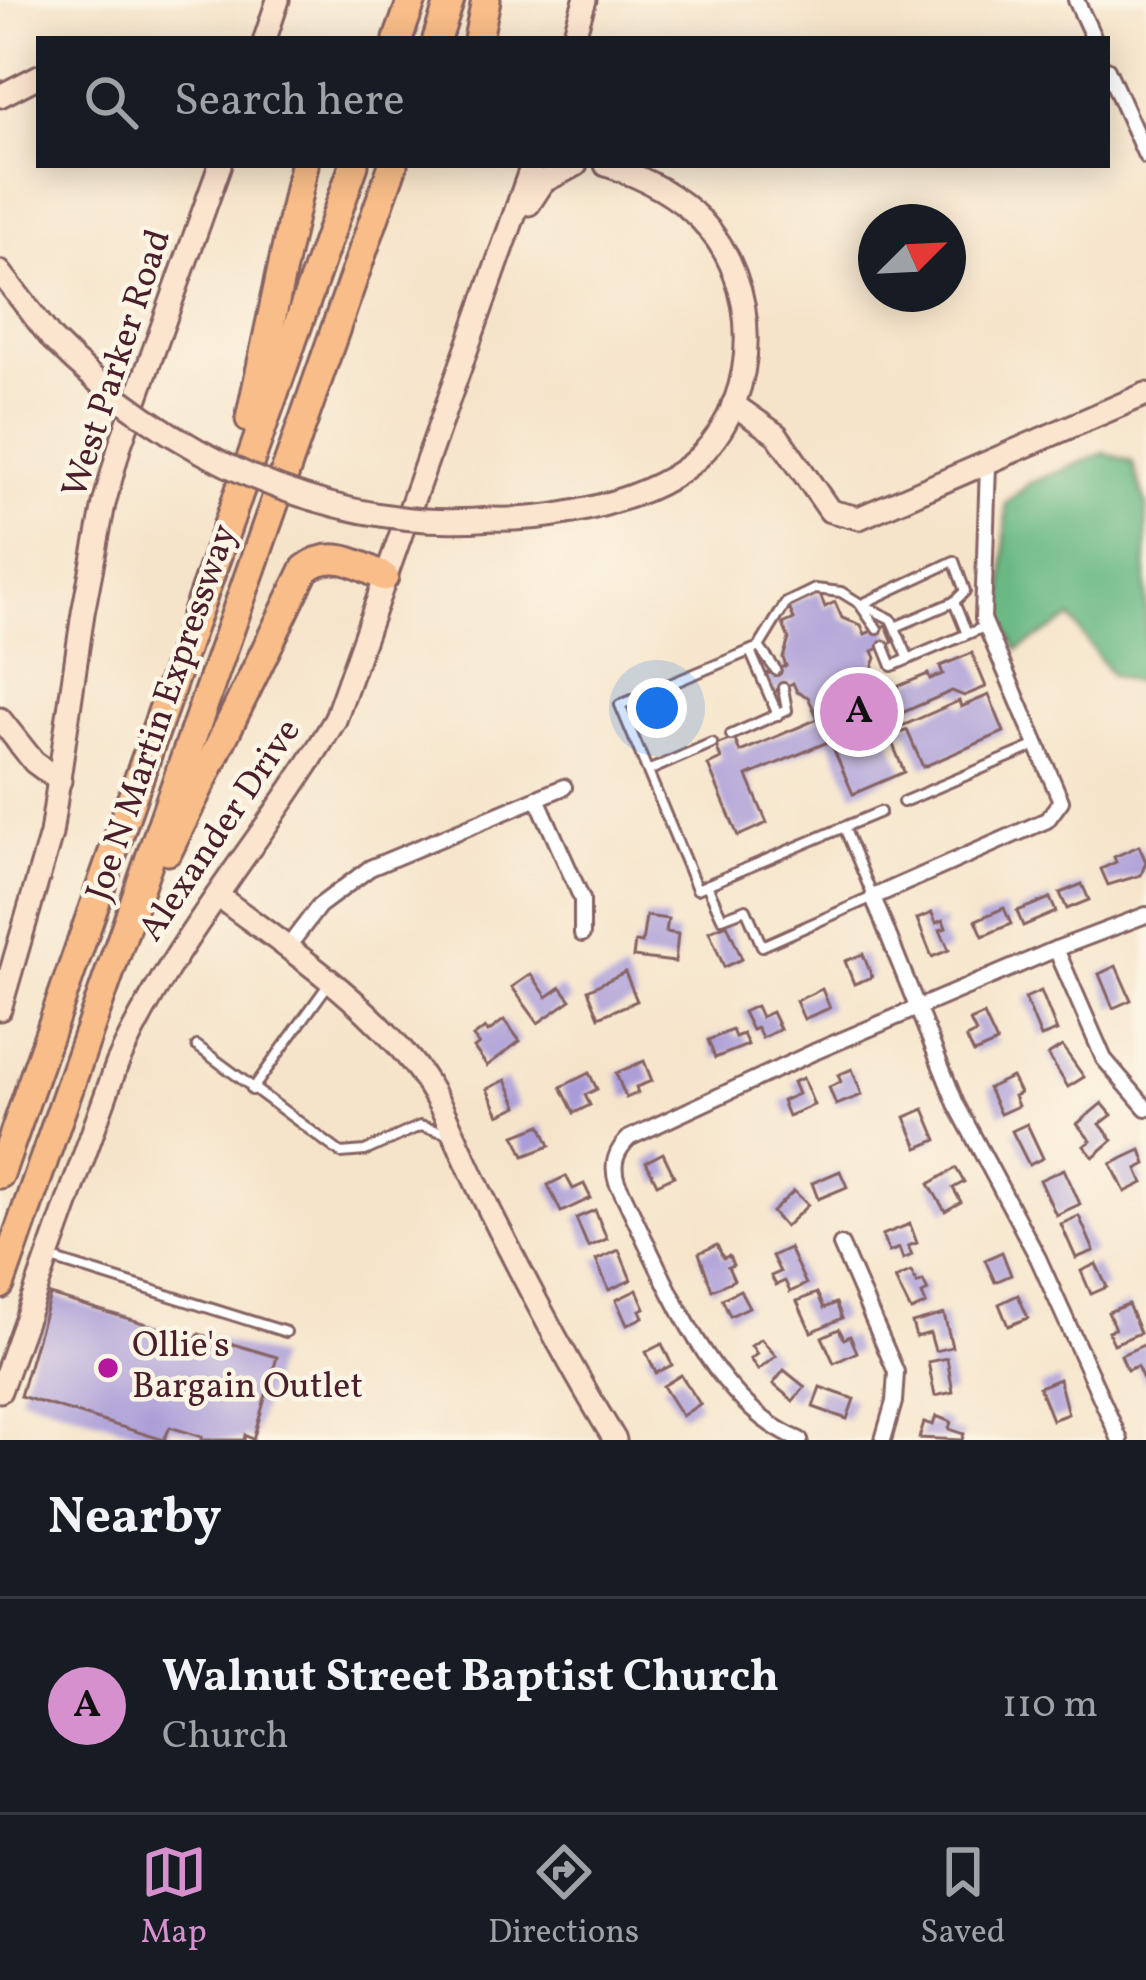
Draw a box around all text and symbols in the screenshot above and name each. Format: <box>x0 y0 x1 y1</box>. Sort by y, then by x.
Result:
search box <box>36 36 1110 168</box>
icon: search <box>78 69 144 135</box>
text: Search here <box>174 71 405 134</box>
north arrow <box>858 204 966 312</box>
street label: West Parker Road <box>51 224 185 504</box>
street label: Joe N Martin Expressway <box>75 518 251 908</box>
pin: A <box>820 667 898 757</box>
your location <box>627 678 687 738</box>
street label: Alexander Drive <box>128 710 314 952</box>
place label: Ollie's Bargain Outlet <box>132 1322 363 1413</box>
marker: Ollie's Bargain Outlet <box>95 1355 121 1381</box>
text: Nearby <box>48 1483 222 1554</box>
text: Walnut Street Baptist Church <box>162 1647 779 1710</box>
text: A <box>73 1679 101 1733</box>
text: 110 m <box>1002 1679 1098 1733</box>
text: Church <box>162 1710 289 1764</box>
tab: Map <box>141 1839 207 1957</box>
tab: Directions <box>488 1839 639 1957</box>
tab: Saved <box>920 1839 1005 1957</box>

